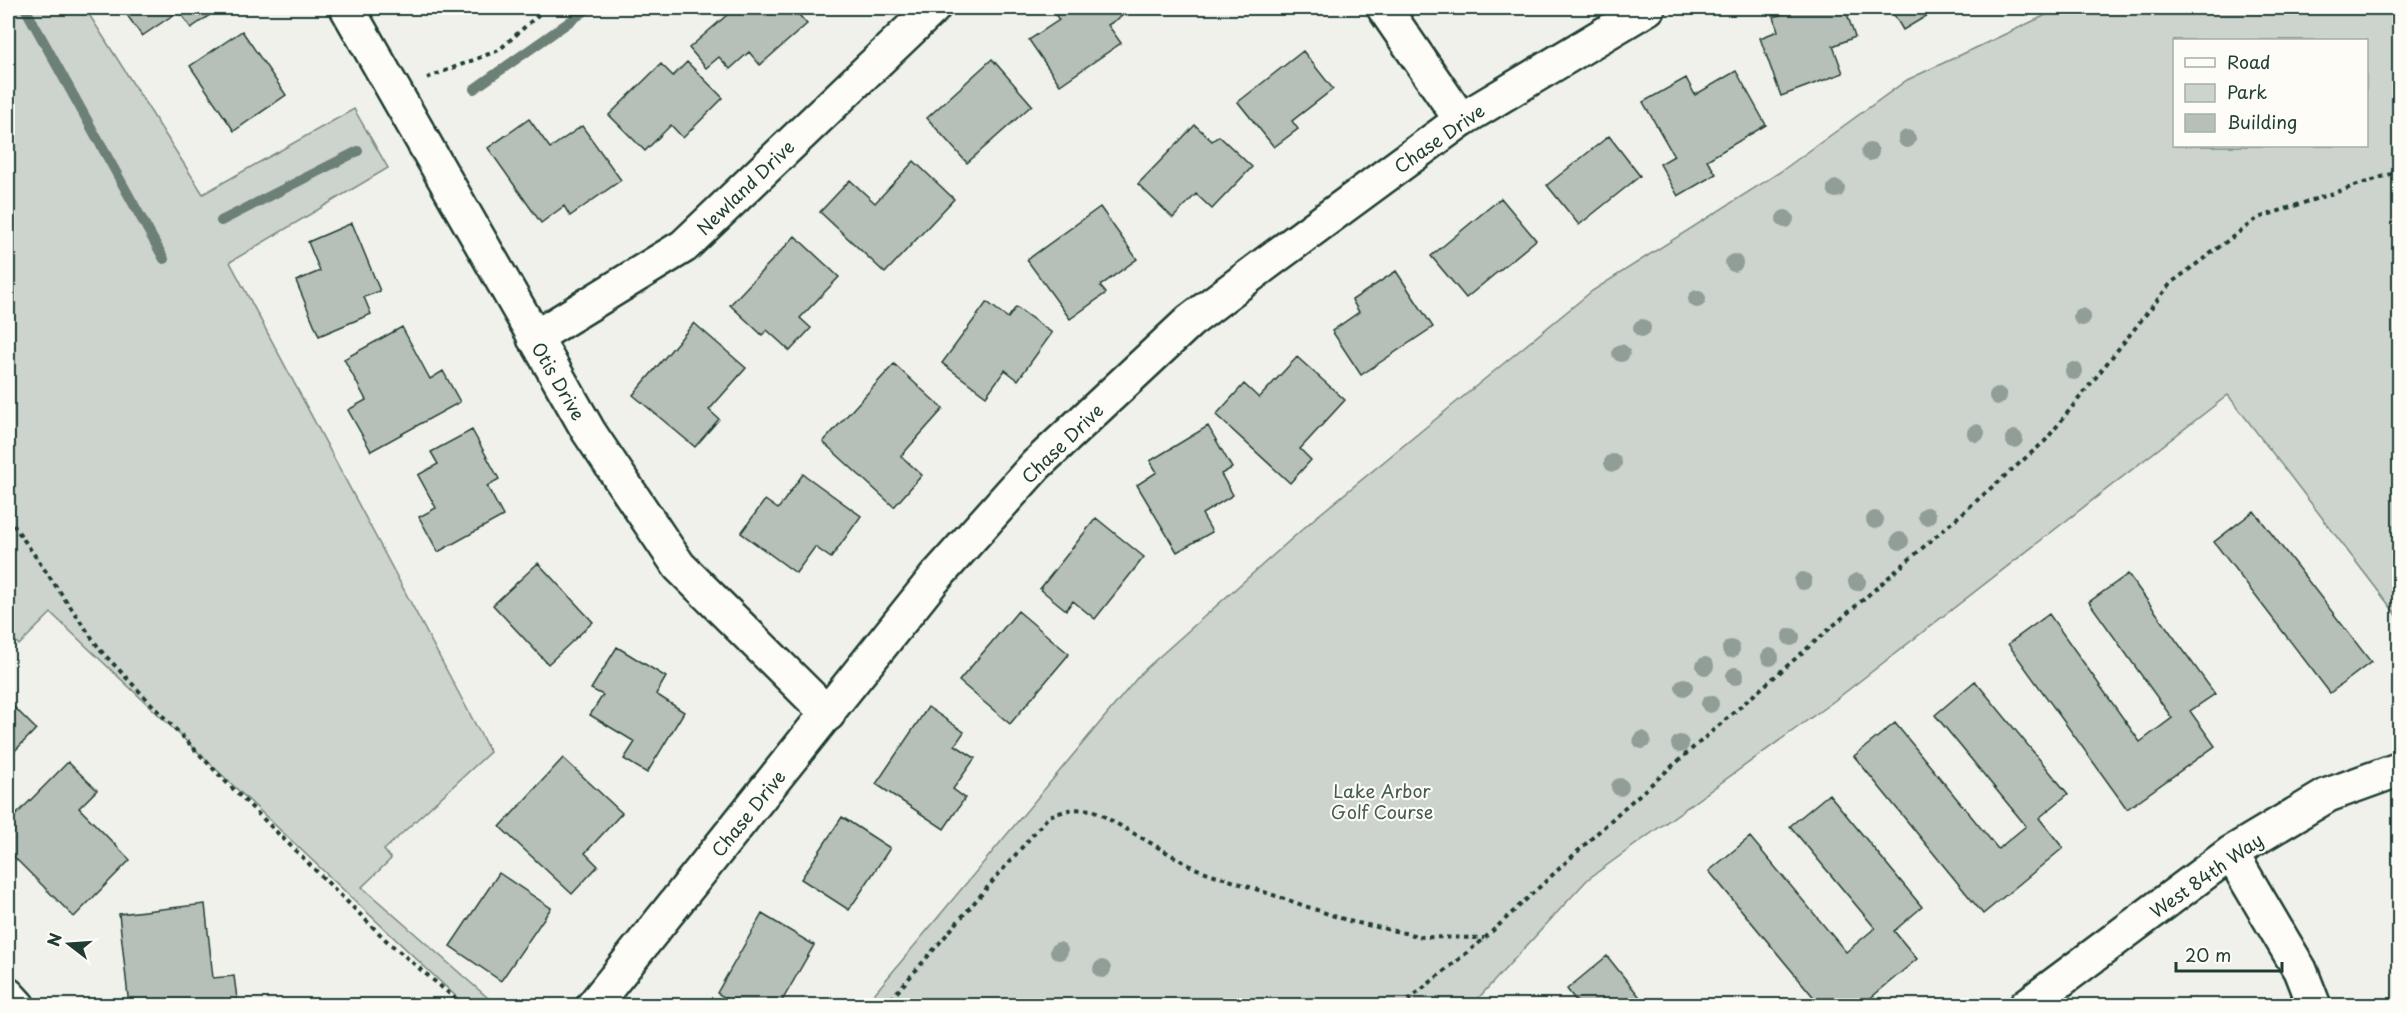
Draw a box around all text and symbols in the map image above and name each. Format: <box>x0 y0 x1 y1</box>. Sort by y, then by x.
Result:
legend <box>2173 39 2368 147</box>
text: Road <box>2227 48 2271 75</box>
text: Park <box>2227 78 2267 105</box>
street label: Chase Drive <box>1388 97 1490 179</box>
text: Building <box>2227 108 2297 135</box>
street label: Newland Drive <box>690 133 800 241</box>
street label: Otis Drive <box>526 337 592 425</box>
street label: Chase Drive <box>1015 397 1109 489</box>
street label: Chase Drive <box>705 764 791 862</box>
park label: Lake Arbor Golf Course <box>1331 777 1433 825</box>
street label: West 84th Way <box>2144 826 2268 924</box>
north arrow <box>39 914 99 974</box>
text: N <box>40 930 67 949</box>
scale bar <box>2176 935 2282 973</box>
text: 20 m <box>2185 941 2231 968</box>

